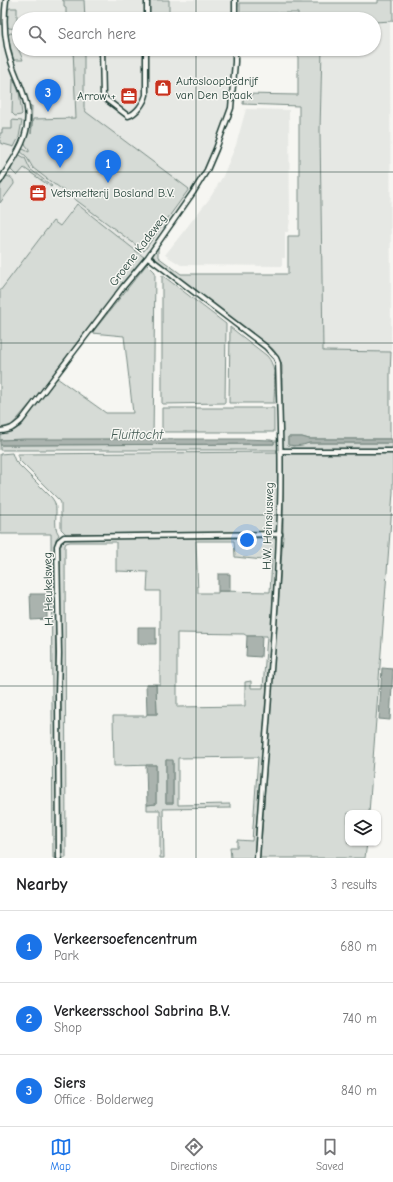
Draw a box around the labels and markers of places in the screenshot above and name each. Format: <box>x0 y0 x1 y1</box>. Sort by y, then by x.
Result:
place label: Autosloopbedrijf van Den Braak <box>175 74 258 102</box>
shop icon: Autosloopbedrijf van Den Braak <box>153 78 173 98</box>
pin: 3 <box>35 79 61 112</box>
office icon: Arrow + <box>119 86 139 106</box>
place label: Arrow + <box>77 89 116 103</box>
pin: 2 <box>47 135 73 168</box>
pin: 1 <box>95 150 121 183</box>
office icon: Vetsmelterij Bosland B.V. <box>28 183 48 203</box>
place label: Vetsmelterij Bosland B.V. <box>51 186 174 200</box>

